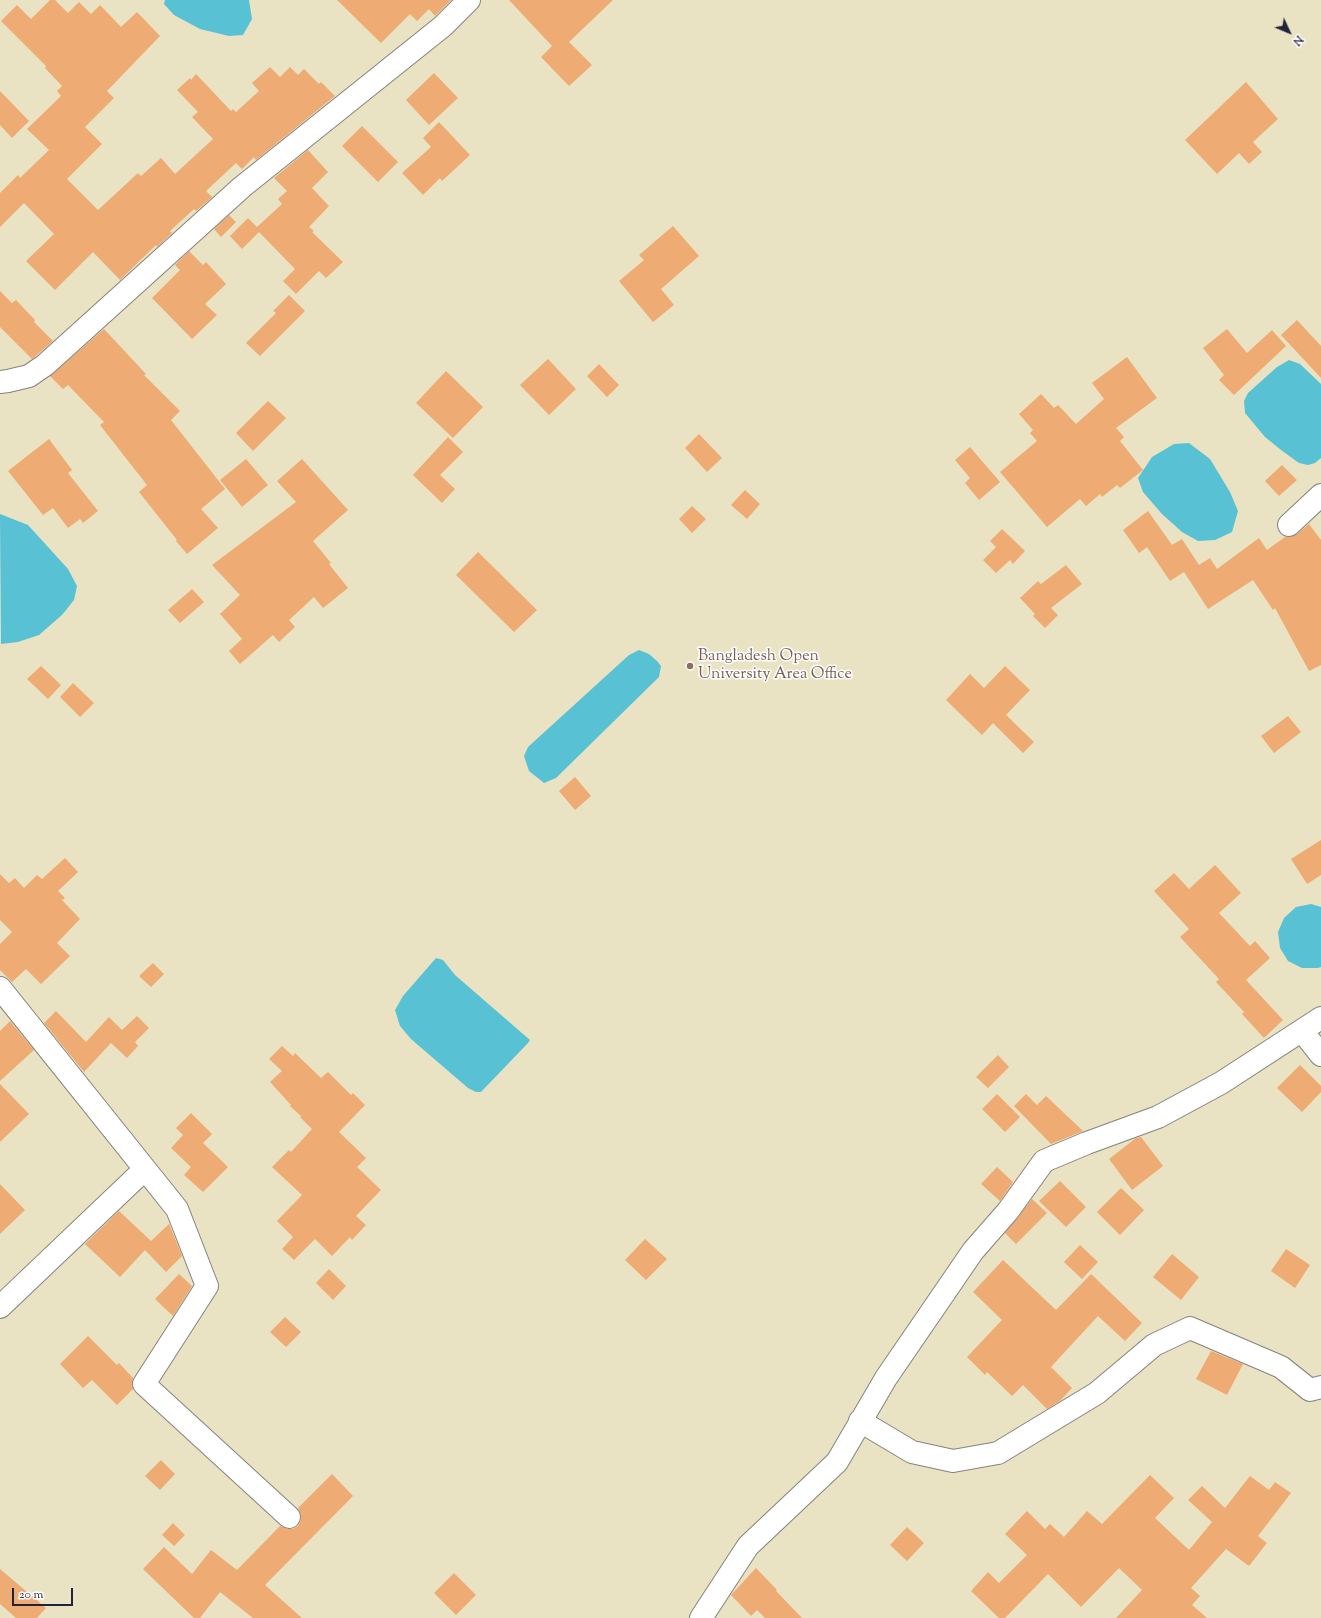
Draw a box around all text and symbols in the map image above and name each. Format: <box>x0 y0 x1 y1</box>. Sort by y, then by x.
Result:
north arrow <box>1269 12 1309 52</box>
text: N <box>1289 32 1306 49</box>
place label: Bangladesh Open University Area Office <box>698 647 852 685</box>
marker: Bangladesh Open University Area Office <box>685 661 695 671</box>
scale bar <box>14 1580 75 1606</box>
text: 20 m <box>19 1586 43 1604</box>

